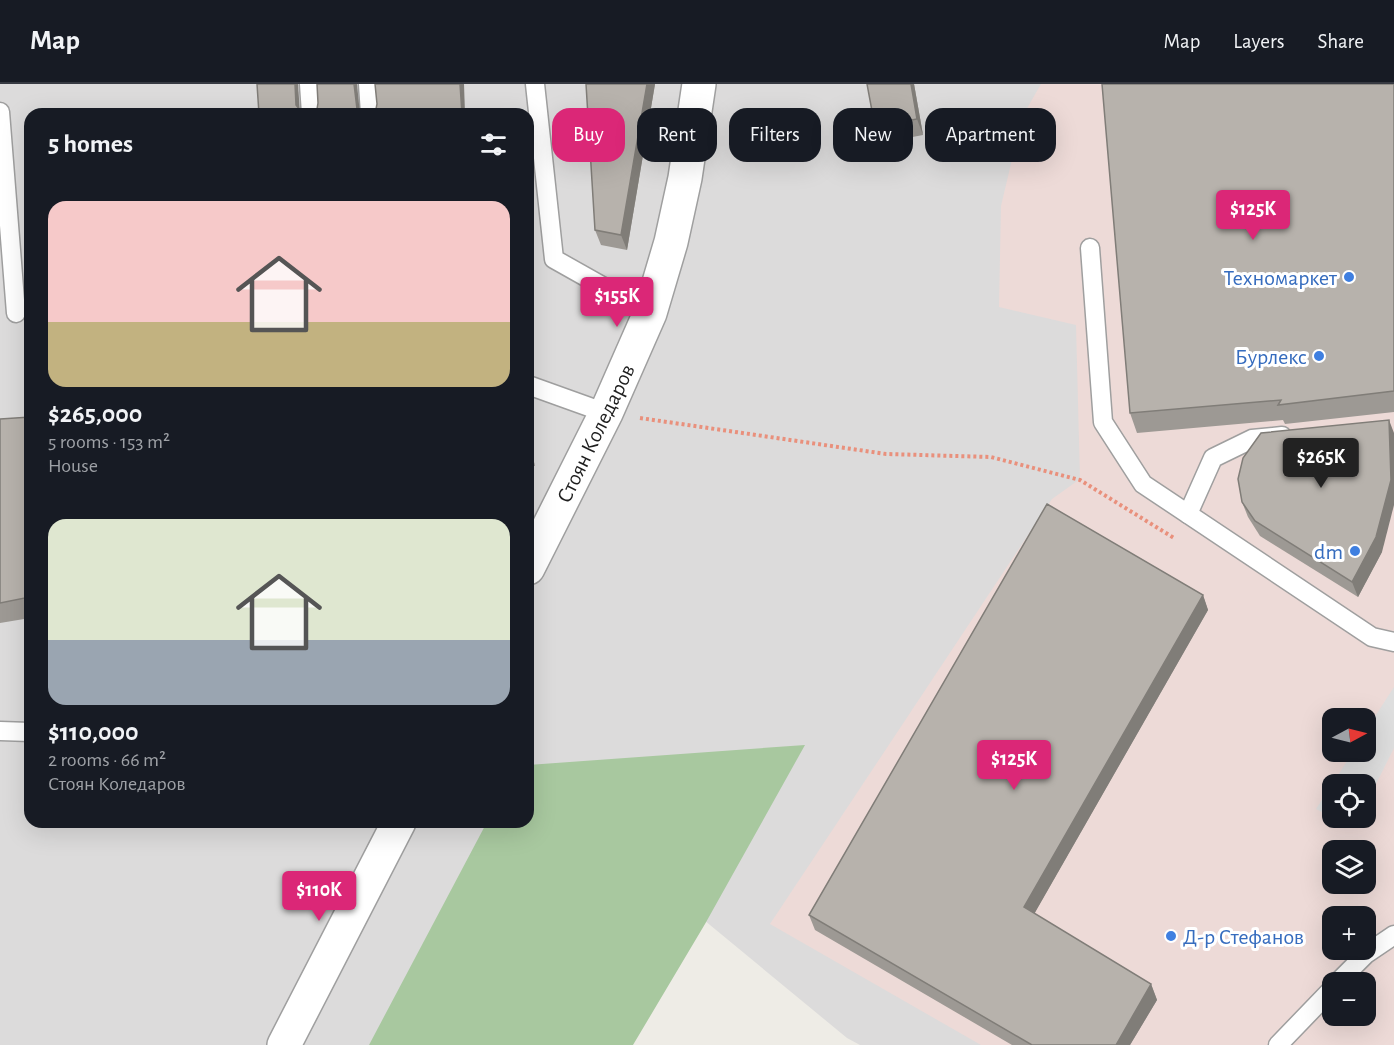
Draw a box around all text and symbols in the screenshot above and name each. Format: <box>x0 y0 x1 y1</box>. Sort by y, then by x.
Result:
text: Map <box>30 27 80 55</box>
text: Map <box>1164 31 1200 52</box>
text: Layers <box>1233 31 1284 52</box>
text: Share <box>1317 31 1364 52</box>
chip: Buy <box>552 108 625 162</box>
chip: Rent <box>637 108 717 162</box>
chip: Filters <box>729 108 821 162</box>
chip: New <box>833 108 913 162</box>
chip: Apartment <box>925 108 1056 162</box>
icon: filters <box>477 128 510 161</box>
text: 5 homes <box>48 131 133 157</box>
pin: $125K <box>1211 190 1295 241</box>
text: $125K <box>1230 199 1276 219</box>
icon: home <box>225 240 333 348</box>
place label: Техномаркет <box>1224 267 1338 289</box>
marker: Техномаркет <box>1342 270 1356 284</box>
pin: $155K <box>575 277 659 328</box>
text: $155K <box>594 286 640 306</box>
place label: Бурлекс <box>1235 346 1307 368</box>
marker: Бурлекс <box>1312 349 1326 363</box>
street label: Стоян Коледаров <box>553 361 639 506</box>
text: $265,000 <box>48 401 142 427</box>
text: 5 rooms · 153 m² <box>48 432 170 452</box>
pin: $265K <box>1279 438 1363 489</box>
text: $265K <box>1297 447 1345 467</box>
text: House <box>48 456 98 476</box>
place label: dm <box>1314 541 1343 563</box>
marker: dm <box>1348 544 1362 558</box>
icon: home <box>225 558 333 666</box>
north arrow <box>1322 708 1376 762</box>
map controls <box>1322 708 1376 1026</box>
text: $110,000 <box>48 719 139 745</box>
pin: $125K <box>972 740 1056 791</box>
text: $125K <box>991 749 1037 769</box>
text: 2 rooms · 66 m² <box>48 750 166 770</box>
text: Стоян Коледаров <box>48 774 185 794</box>
button: locate <box>1322 774 1376 828</box>
button: layers <box>1322 840 1376 894</box>
pin: $110K <box>277 871 361 922</box>
text: $110K <box>296 880 342 900</box>
button: + <box>1322 906 1376 960</box>
place label: Д-р Стефанов <box>1183 926 1304 948</box>
marker: Д-р Стефанов <box>1164 929 1178 943</box>
button: − <box>1322 972 1376 1026</box>

